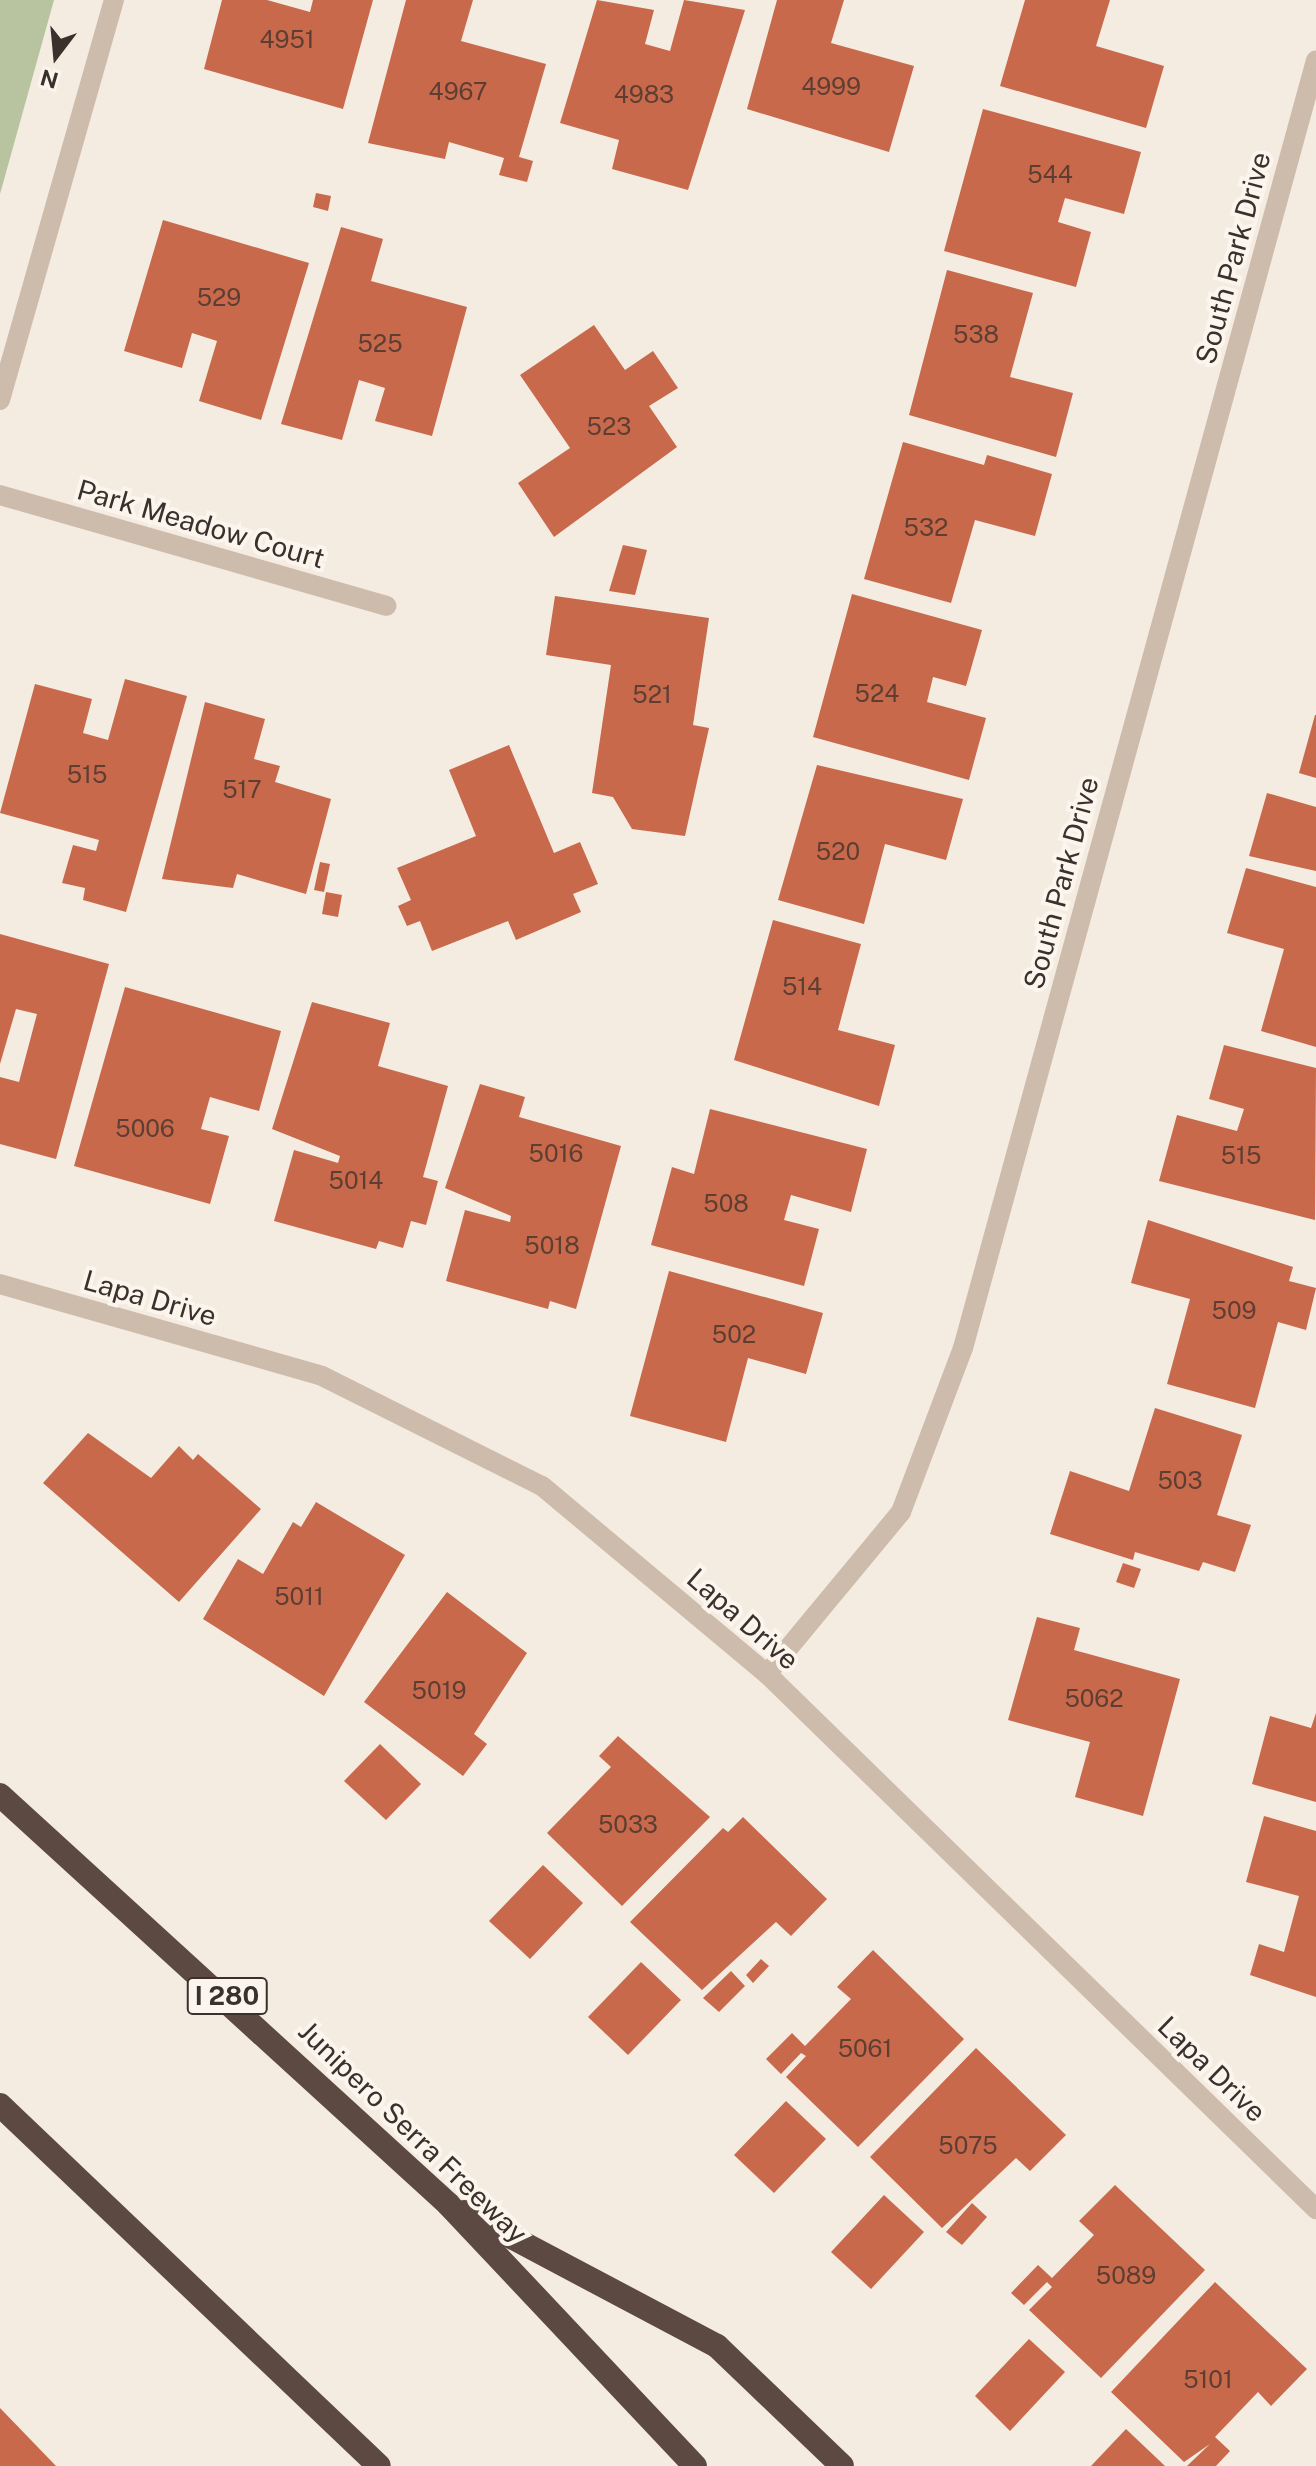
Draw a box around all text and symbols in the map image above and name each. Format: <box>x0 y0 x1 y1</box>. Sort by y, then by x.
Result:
north arrow <box>16 16 96 96</box>
house number: 4951 <box>259 26 315 54</box>
text: N <box>38 64 61 94</box>
house number: 4999 <box>801 73 861 101</box>
house number: 4967 <box>429 78 487 106</box>
house number: 4983 <box>614 81 674 109</box>
street label: South Park Drive <box>1189 148 1277 368</box>
house number: 544 <box>1027 161 1073 189</box>
house number: 529 <box>197 284 241 312</box>
house number: 538 <box>953 321 999 349</box>
house number: 525 <box>357 330 403 358</box>
house number: 523 <box>587 413 631 441</box>
street label: Park Meadow Court <box>73 473 329 575</box>
house number: 532 <box>904 514 948 542</box>
house number: 524 <box>855 680 899 708</box>
house number: 521 <box>632 681 672 709</box>
house number: 515 <box>67 761 107 789</box>
street label: South Park Drive <box>1017 773 1105 993</box>
house number: 517 <box>222 776 262 804</box>
house number: 520 <box>816 838 860 866</box>
house number: 514 <box>782 973 822 1001</box>
house number: 5006 <box>115 1115 175 1143</box>
house number: 5016 <box>529 1140 583 1168</box>
house number: 515 <box>1221 1142 1261 1170</box>
house number: 5014 <box>329 1167 383 1195</box>
house number: 508 <box>703 1190 749 1218</box>
house number: 5018 <box>524 1232 580 1260</box>
street label: Lapa Drive <box>80 1263 220 1333</box>
house number: 509 <box>1212 1297 1256 1325</box>
house number: 502 <box>712 1321 756 1349</box>
house number: 503 <box>1157 1467 1203 1495</box>
street label: Lapa Drive <box>680 1561 806 1677</box>
house number: 5011 <box>274 1583 324 1611</box>
house number: 5019 <box>412 1677 466 1705</box>
house number: 5062 <box>1064 1685 1124 1713</box>
house number: 5033 <box>598 1811 658 1839</box>
road number: I 280 <box>185 1974 269 2018</box>
street label: Lapa Drive <box>1151 2009 1273 2129</box>
street label: Junipero Serra Freeway <box>292 2014 534 2250</box>
house number: 5061 <box>838 2035 892 2063</box>
house number: 5075 <box>938 2132 998 2160</box>
house number: 5089 <box>1096 2262 1156 2290</box>
house number: 5101 <box>1183 2366 1233 2394</box>

